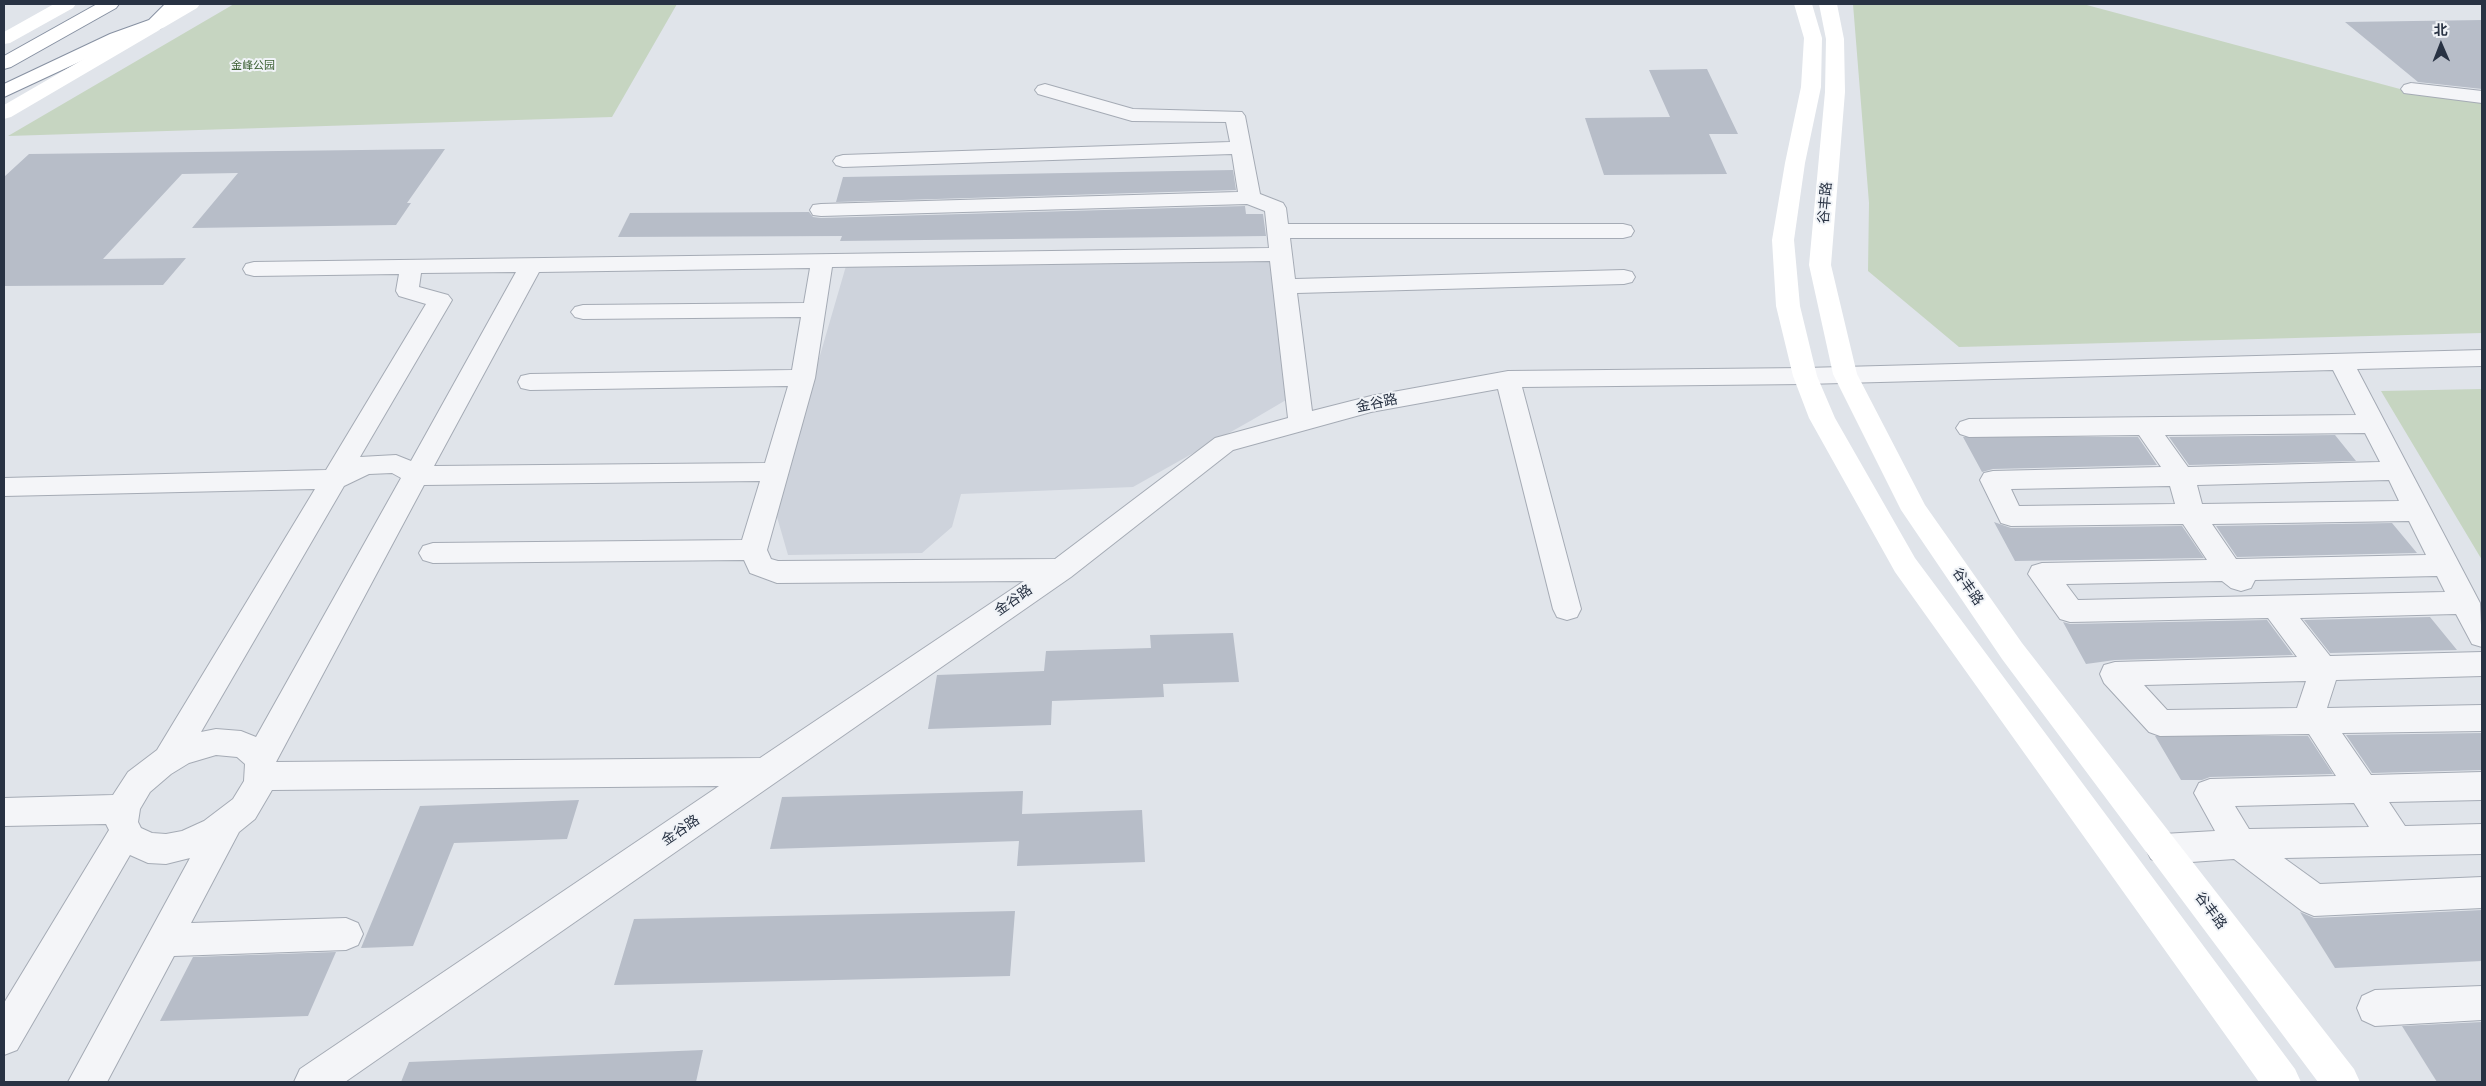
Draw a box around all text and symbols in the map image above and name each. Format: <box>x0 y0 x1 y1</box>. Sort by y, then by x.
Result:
north arrow <box>2416 20 2466 70</box>
text: 北 <box>2434 20 2448 40</box>
park label: 金峰公园 <box>231 59 275 73</box>
street label: 谷丰路 <box>1816 181 1836 225</box>
street label: 金谷路 <box>1355 391 1399 417</box>
street label: 谷丰路 <box>1948 565 1986 609</box>
street label: 金谷路 <box>992 582 1036 620</box>
street label: 金谷路 <box>659 812 703 850</box>
street label: 谷丰路 <box>2191 889 2229 933</box>

